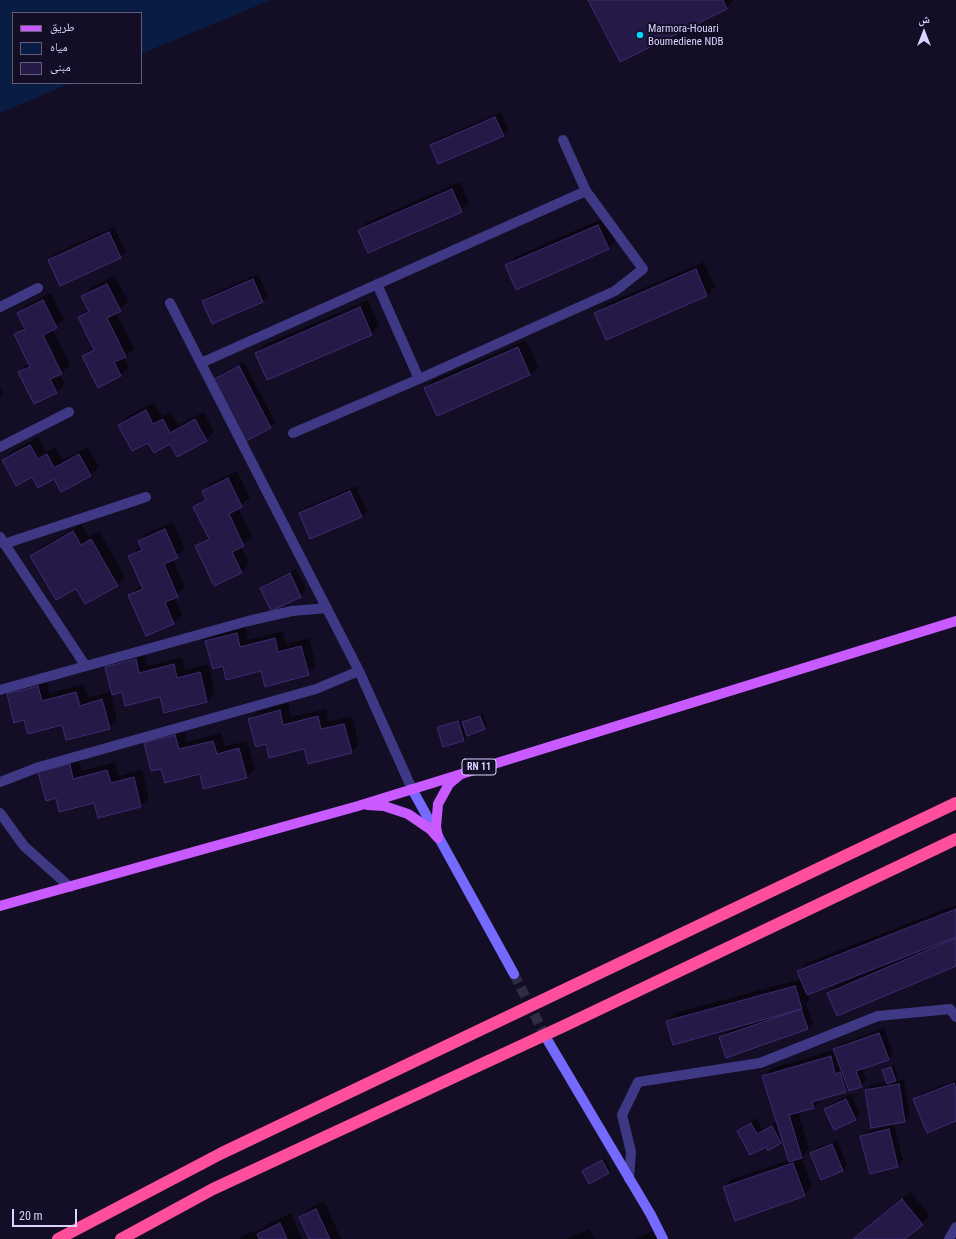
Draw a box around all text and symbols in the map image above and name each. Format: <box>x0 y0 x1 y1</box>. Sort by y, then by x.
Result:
legend <box>12 12 142 84</box>
north arrow <box>904 12 944 52</box>
text: ش <box>918 13 930 26</box>
text: طريق <box>50 20 75 34</box>
place label: Marmora-Houari Boumediene NDB <box>648 22 724 48</box>
marker: Marmora-Houari Boumediene NDB <box>635 30 645 40</box>
text: مياه <box>50 40 68 54</box>
text: مبنى <box>50 60 71 74</box>
road number: RN 11 <box>462 759 496 775</box>
scale bar <box>14 1201 79 1227</box>
text: 20 m <box>19 1209 43 1223</box>

